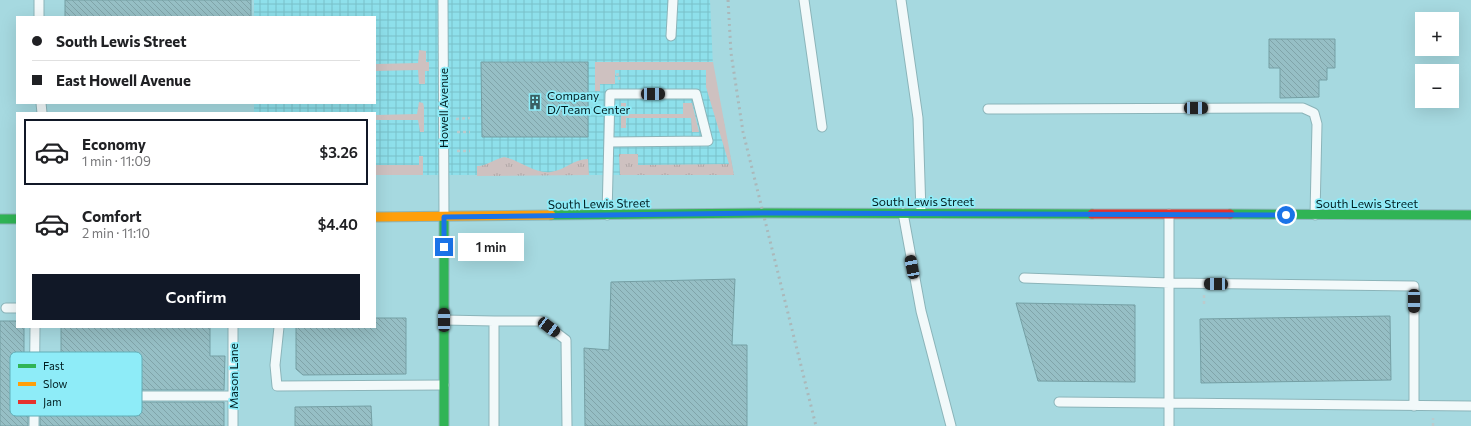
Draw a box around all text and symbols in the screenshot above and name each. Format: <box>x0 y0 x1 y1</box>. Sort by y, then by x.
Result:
map controls <box>1415 12 1459 108</box>
button: + <box>1415 12 1459 56</box>
text: South Lewis Street <box>56 32 187 50</box>
button: − <box>1415 64 1459 108</box>
street label: Howell Avenue <box>436 68 450 148</box>
text: East Howell Avenue <box>56 71 191 89</box>
place label: Company D/Team Center <box>547 88 631 116</box>
car <box>641 88 665 100</box>
building icon: Company D/Team Center <box>526 93 544 111</box>
car <box>1184 102 1208 114</box>
icon: car <box>34 134 70 170</box>
text: Economy <box>82 135 146 153</box>
text: $3.26 <box>320 143 358 161</box>
text: 1 min · 11:09 <box>82 153 151 169</box>
street label: South Lewis Street <box>872 194 974 208</box>
street label: South Lewis Street <box>548 195 650 211</box>
street label: South Lewis Street <box>1316 196 1418 210</box>
icon: car <box>34 206 70 242</box>
route start <box>1277 206 1295 224</box>
text: Comfort <box>82 207 142 225</box>
text: $4.40 <box>318 215 358 233</box>
text: 2 min · 11:10 <box>82 225 150 241</box>
callout: 1 min <box>458 233 524 261</box>
route end <box>435 238 453 256</box>
text: 1 min <box>476 239 506 255</box>
car <box>904 254 920 280</box>
button: Confirm <box>32 274 360 320</box>
car <box>1204 278 1228 290</box>
car <box>1408 289 1420 313</box>
car <box>438 308 450 332</box>
car <box>536 315 562 339</box>
street label: Mason Lane <box>226 343 240 409</box>
legend <box>10 352 142 416</box>
text: Fast <box>43 359 65 372</box>
text: Slow <box>43 377 68 390</box>
text: Jam <box>43 395 62 409</box>

